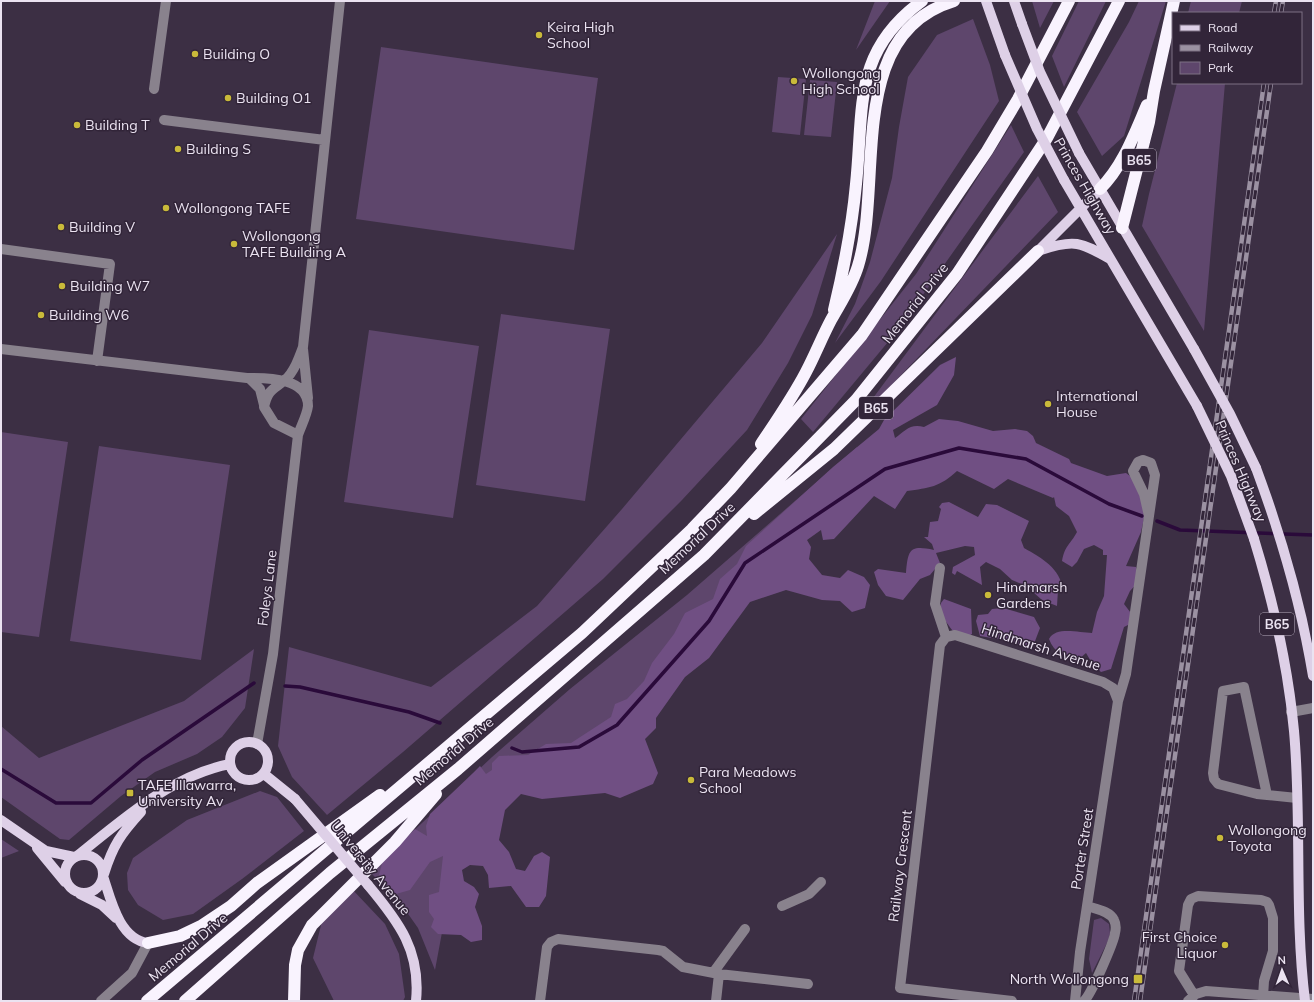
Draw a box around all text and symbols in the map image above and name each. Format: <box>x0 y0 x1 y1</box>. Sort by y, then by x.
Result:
legend <box>1172 12 1302 84</box>
place label: Keira High School <box>547 18 614 52</box>
text: Road <box>1208 20 1237 35</box>
marker: Keira High School <box>534 30 544 40</box>
text: Railway <box>1208 40 1254 55</box>
place label: Building O <box>203 45 270 63</box>
marker: Building O <box>190 49 200 59</box>
text: Park <box>1208 60 1234 75</box>
place label: Wollongong High School <box>802 64 881 98</box>
marker: Wollongong High School <box>789 76 799 86</box>
place label: Building O1 <box>236 89 312 107</box>
marker: Building O1 <box>223 93 233 103</box>
place label: Building T <box>85 116 150 134</box>
marker: Building T <box>72 120 82 130</box>
street label: Princes Highway <box>1050 134 1120 238</box>
place label: Building S <box>186 140 251 158</box>
marker: Building S <box>173 144 183 154</box>
road number: B65 <box>1122 149 1156 171</box>
place label: Wollongong TAFE <box>174 199 290 217</box>
marker: Wollongong TAFE <box>161 203 171 213</box>
place label: Building V <box>69 218 135 236</box>
marker: Building V <box>56 222 66 232</box>
place label: Wollongong TAFE Building A <box>242 227 347 261</box>
marker: Wollongong TAFE Building A <box>229 239 239 249</box>
street label: Memorial Drive <box>878 259 952 347</box>
place label: Building W7 <box>70 277 150 295</box>
marker: Building W7 <box>57 281 67 291</box>
place label: Building W6 <box>49 306 129 324</box>
marker: Building W6 <box>36 310 46 320</box>
place label: International House <box>1056 387 1138 421</box>
road number: B65 <box>859 397 893 419</box>
marker: International House <box>1043 399 1053 409</box>
street label: Princes Highway <box>1211 417 1271 525</box>
street label: Memorial Drive <box>655 498 739 578</box>
street label: Foleys Lane <box>253 549 281 627</box>
place label: Hindmarsh Gardens <box>996 578 1068 612</box>
marker: Hindmarsh Gardens <box>983 590 993 600</box>
road number: B65 <box>1260 613 1294 635</box>
street label: Hindmarsh Avenue <box>979 619 1103 675</box>
street label: Memorial Drive <box>411 713 497 789</box>
place label: Para Meadows School <box>699 763 797 797</box>
marker: Para Meadows School <box>686 775 696 785</box>
place label: TAFE Illawarra, University Av <box>138 776 236 810</box>
marker: TAFE Illawarra, University Av <box>125 788 135 798</box>
street label: Porter Street <box>1067 807 1097 891</box>
street label: Railway Crescent <box>884 809 916 923</box>
street label: University Avenue <box>327 817 415 919</box>
place label: Wollongong Toyota <box>1228 821 1307 855</box>
marker: Wollongong Toyota <box>1215 833 1225 843</box>
street label: Memorial Drive <box>145 909 231 985</box>
place label: First Choice Liquor <box>1142 928 1218 962</box>
marker: First Choice Liquor <box>1220 940 1230 950</box>
north arrow <box>1262 950 1302 990</box>
text: N <box>1277 953 1286 967</box>
place label: North Wollongong <box>1010 970 1129 988</box>
marker: North Wollongong <box>1132 973 1144 985</box>

